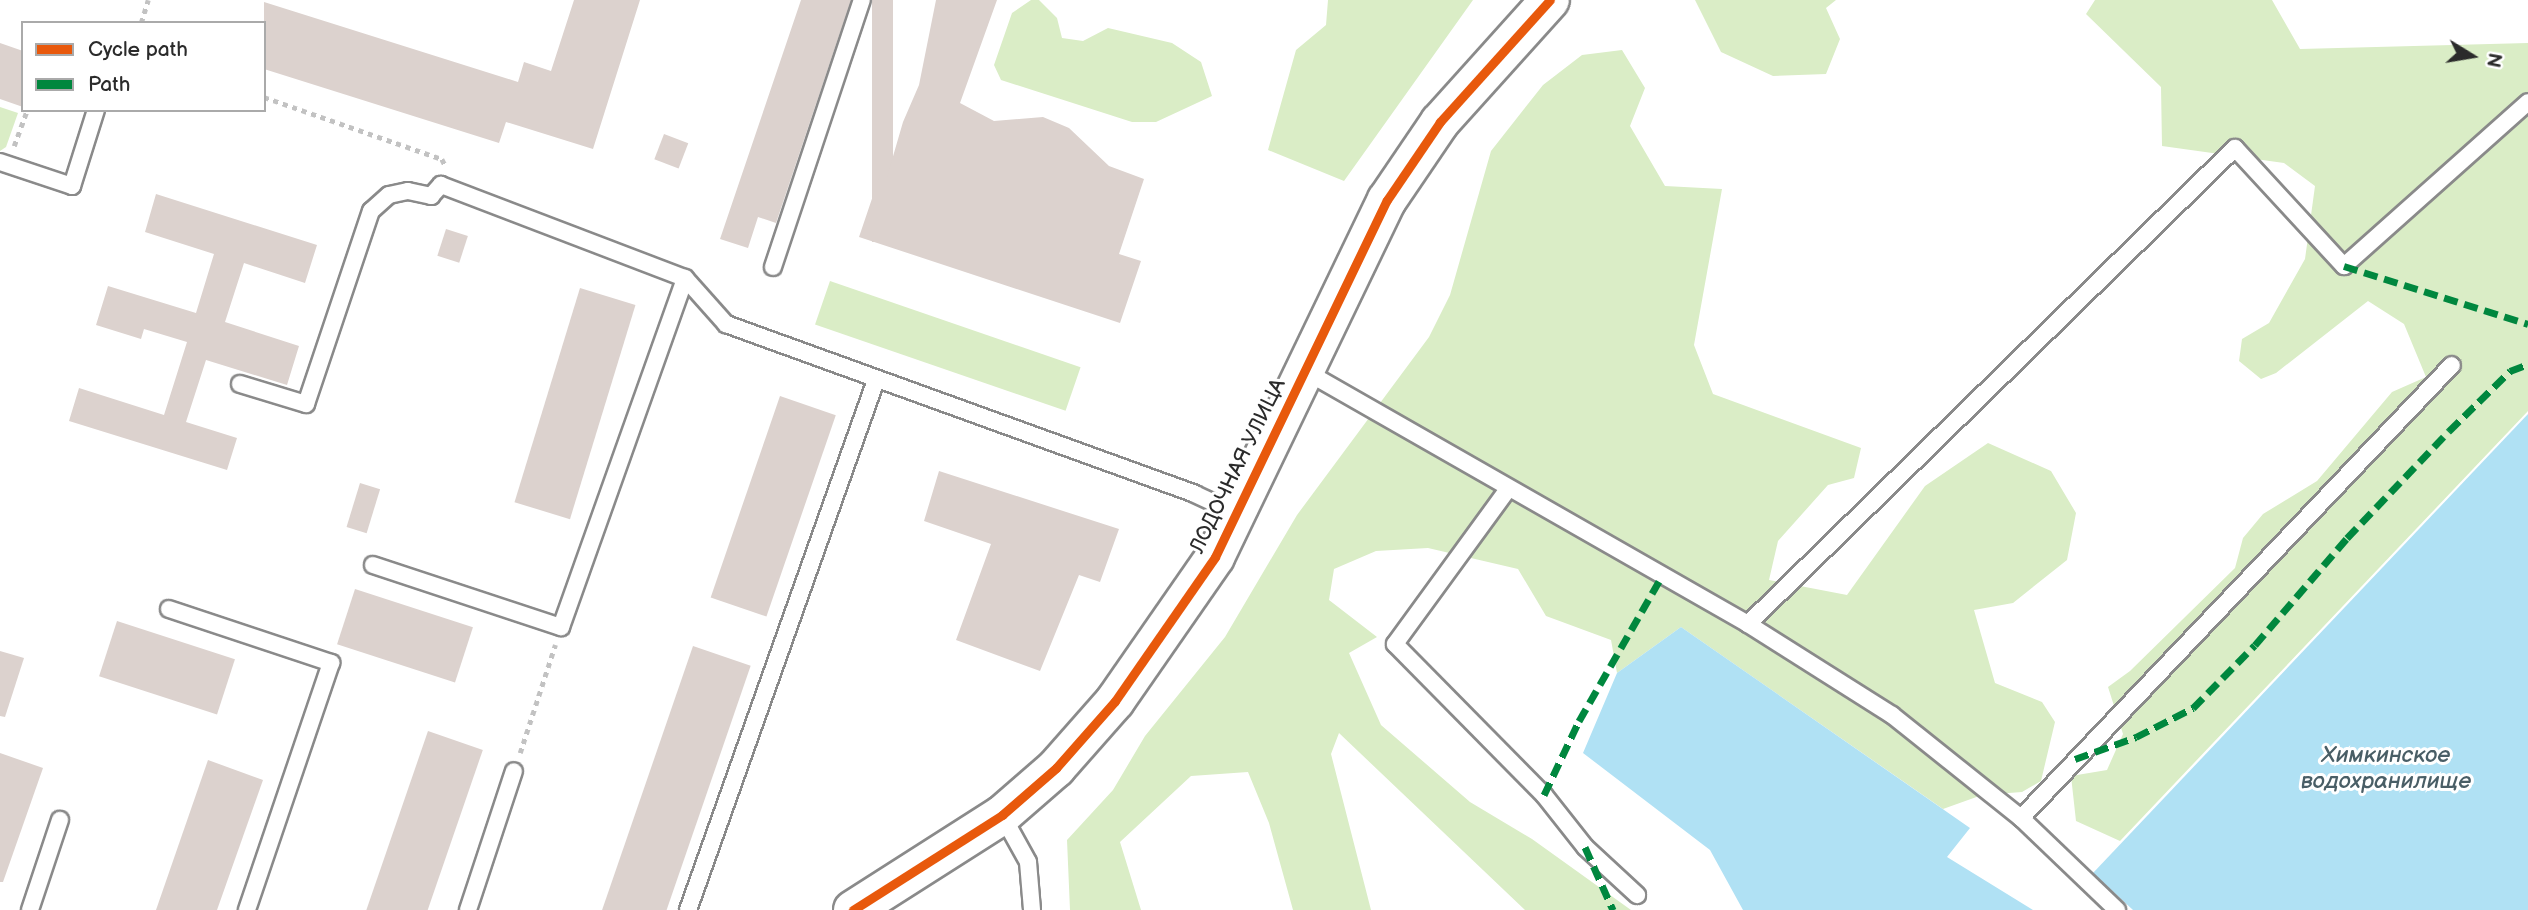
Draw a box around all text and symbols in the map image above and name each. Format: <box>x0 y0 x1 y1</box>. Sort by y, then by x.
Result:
legend <box>21 21 266 112</box>
north arrow <box>2437 21 2507 91</box>
text: Cycle path <box>88 37 188 62</box>
text: N <box>2480 51 2506 69</box>
text: Path <box>88 72 130 97</box>
street label: ЛОДОЧНАЯ УЛИЦА <box>1185 375 1291 557</box>
water label: Химкинское водохранилище <box>2301 741 2471 795</box>

